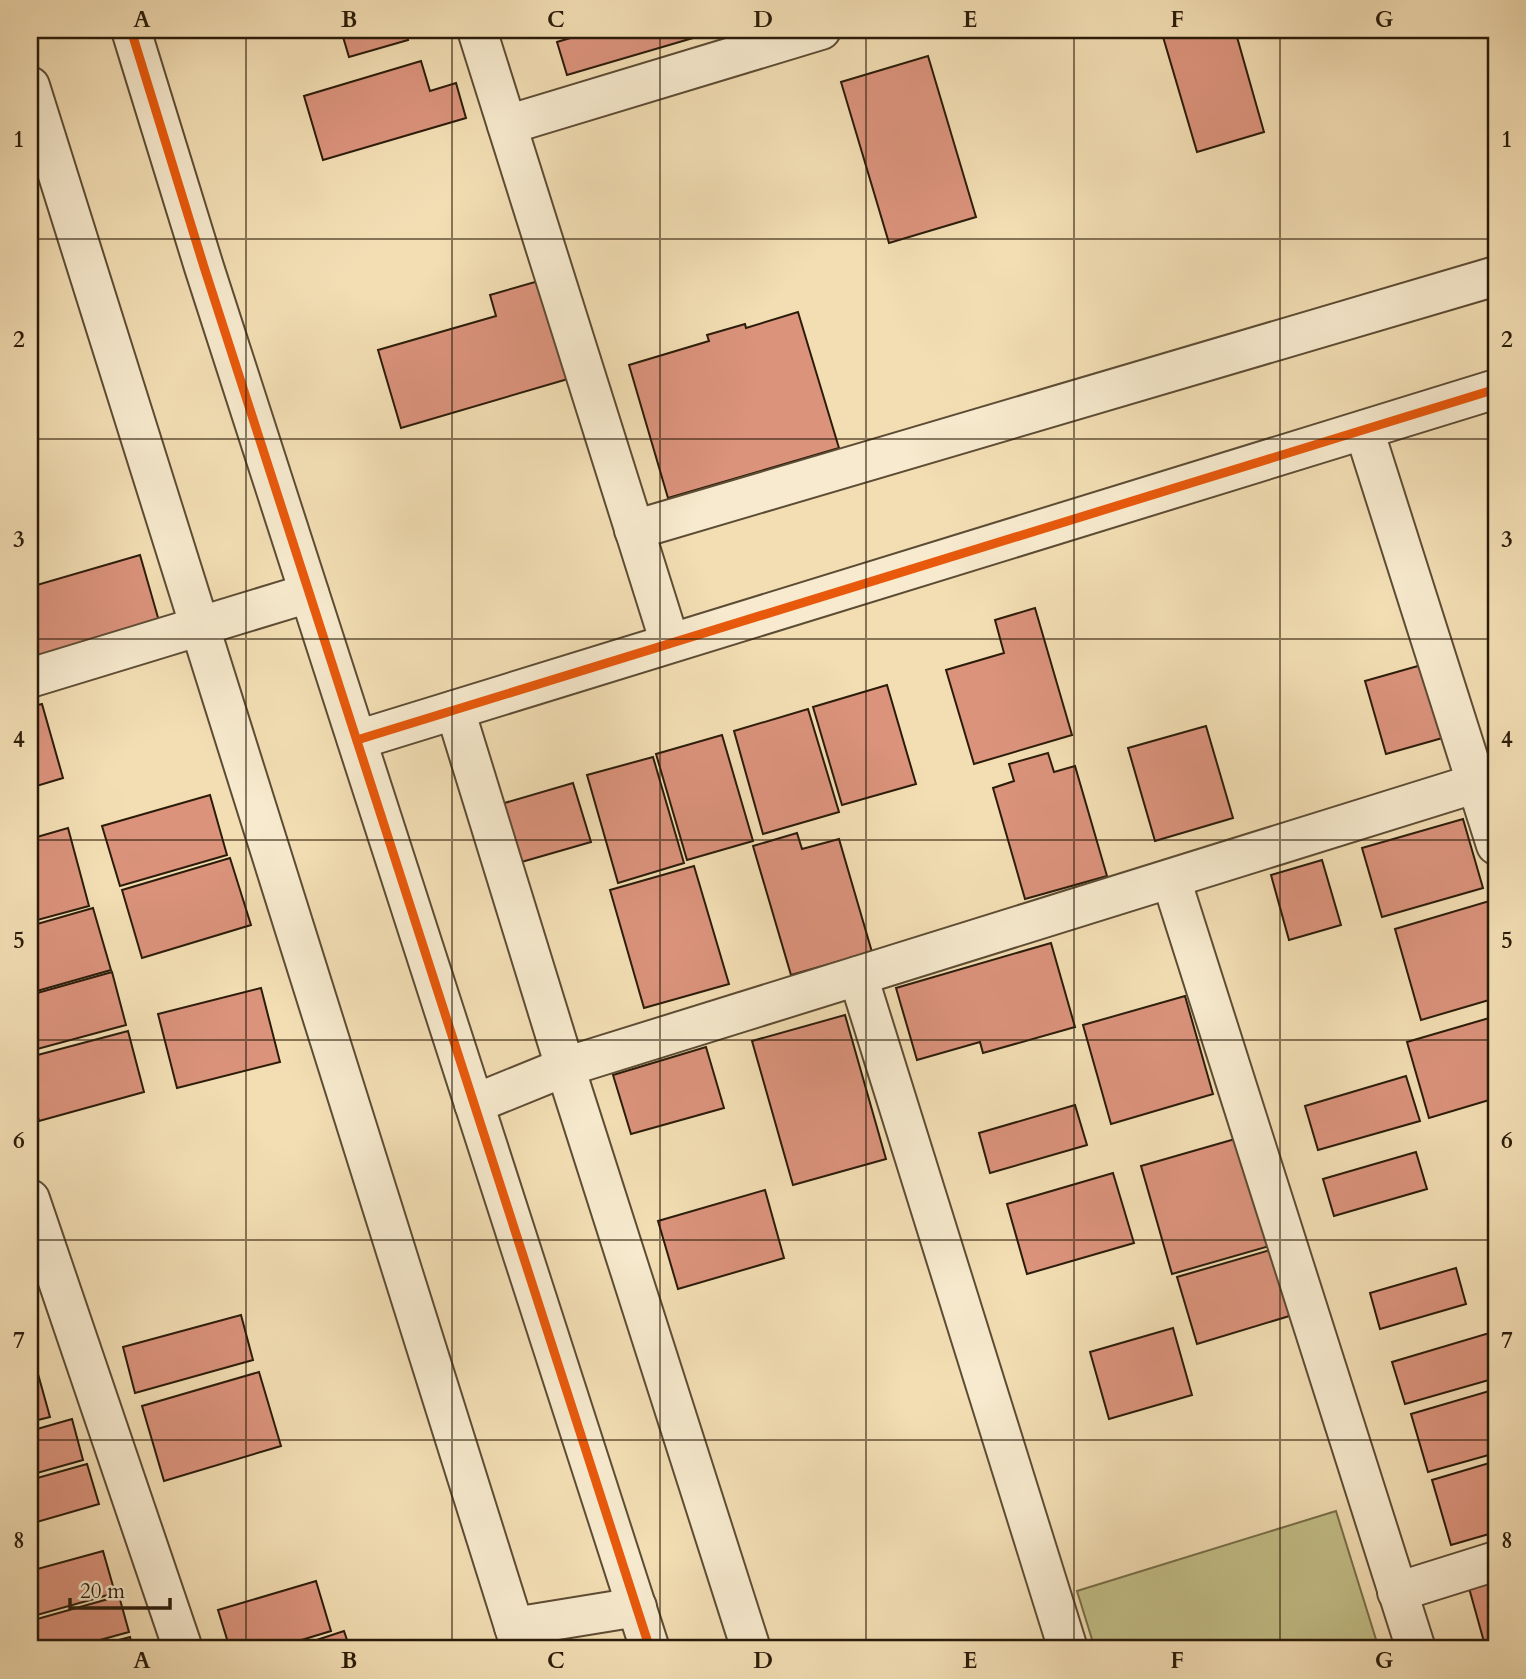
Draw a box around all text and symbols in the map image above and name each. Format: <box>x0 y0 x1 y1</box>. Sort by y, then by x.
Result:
text: A <box>133 4 151 35</box>
text: B <box>341 4 357 35</box>
text: C <box>547 4 565 35</box>
text: D <box>753 4 773 35</box>
text: E <box>963 4 977 35</box>
text: F <box>1170 4 1184 35</box>
text: G <box>1375 4 1394 35</box>
text: 1 <box>13 124 25 155</box>
text: 1 <box>1501 124 1513 155</box>
text: 2 <box>13 324 25 355</box>
text: 2 <box>1501 324 1513 355</box>
text: 3 <box>13 524 25 555</box>
text: 3 <box>1501 524 1513 555</box>
text: 4 <box>13 724 25 755</box>
text: 4 <box>1501 724 1513 755</box>
text: 5 <box>13 925 25 956</box>
text: 5 <box>1501 925 1513 956</box>
text: 6 <box>13 1125 25 1156</box>
text: 6 <box>1501 1125 1513 1156</box>
text: 7 <box>13 1325 25 1356</box>
text: 7 <box>1501 1325 1513 1356</box>
text: 8 <box>13 1525 25 1556</box>
text: 8 <box>1501 1525 1513 1556</box>
scale bar <box>70 1567 170 1611</box>
text: 20 m <box>80 1577 125 1606</box>
text: A <box>133 1645 151 1676</box>
text: B <box>341 1645 357 1676</box>
text: C <box>547 1645 565 1676</box>
text: D <box>753 1645 773 1676</box>
text: E <box>963 1645 977 1676</box>
text: F <box>1170 1645 1184 1676</box>
text: G <box>1375 1645 1394 1676</box>

